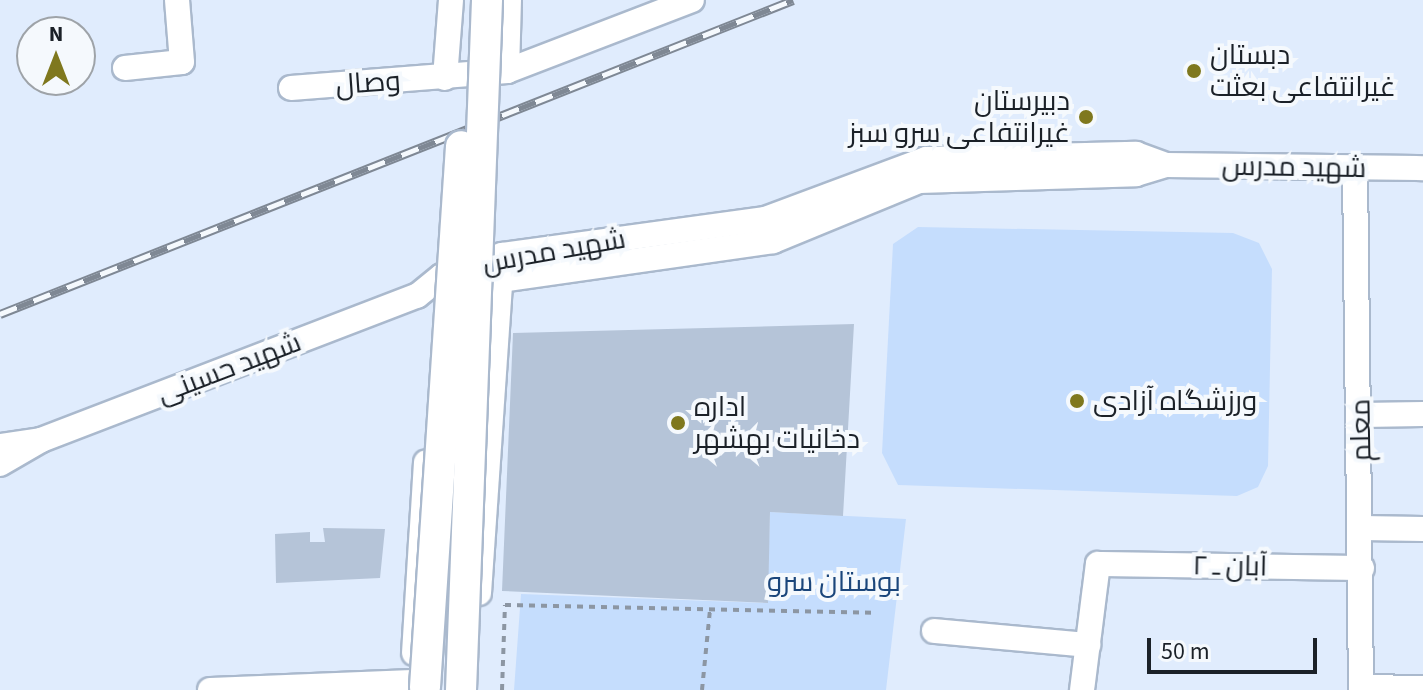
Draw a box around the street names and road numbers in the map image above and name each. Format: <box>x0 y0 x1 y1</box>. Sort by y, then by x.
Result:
street label: وصال <box>334 64 402 102</box>
street label: شهید مدرس <box>1221 149 1367 185</box>
street label: شهید مدرس <box>480 222 628 280</box>
street label: شهید حسینی <box>152 325 306 411</box>
street label: معلم <box>1344 398 1378 462</box>
street label: آبان ـ ۲ <box>1192 549 1268 583</box>

